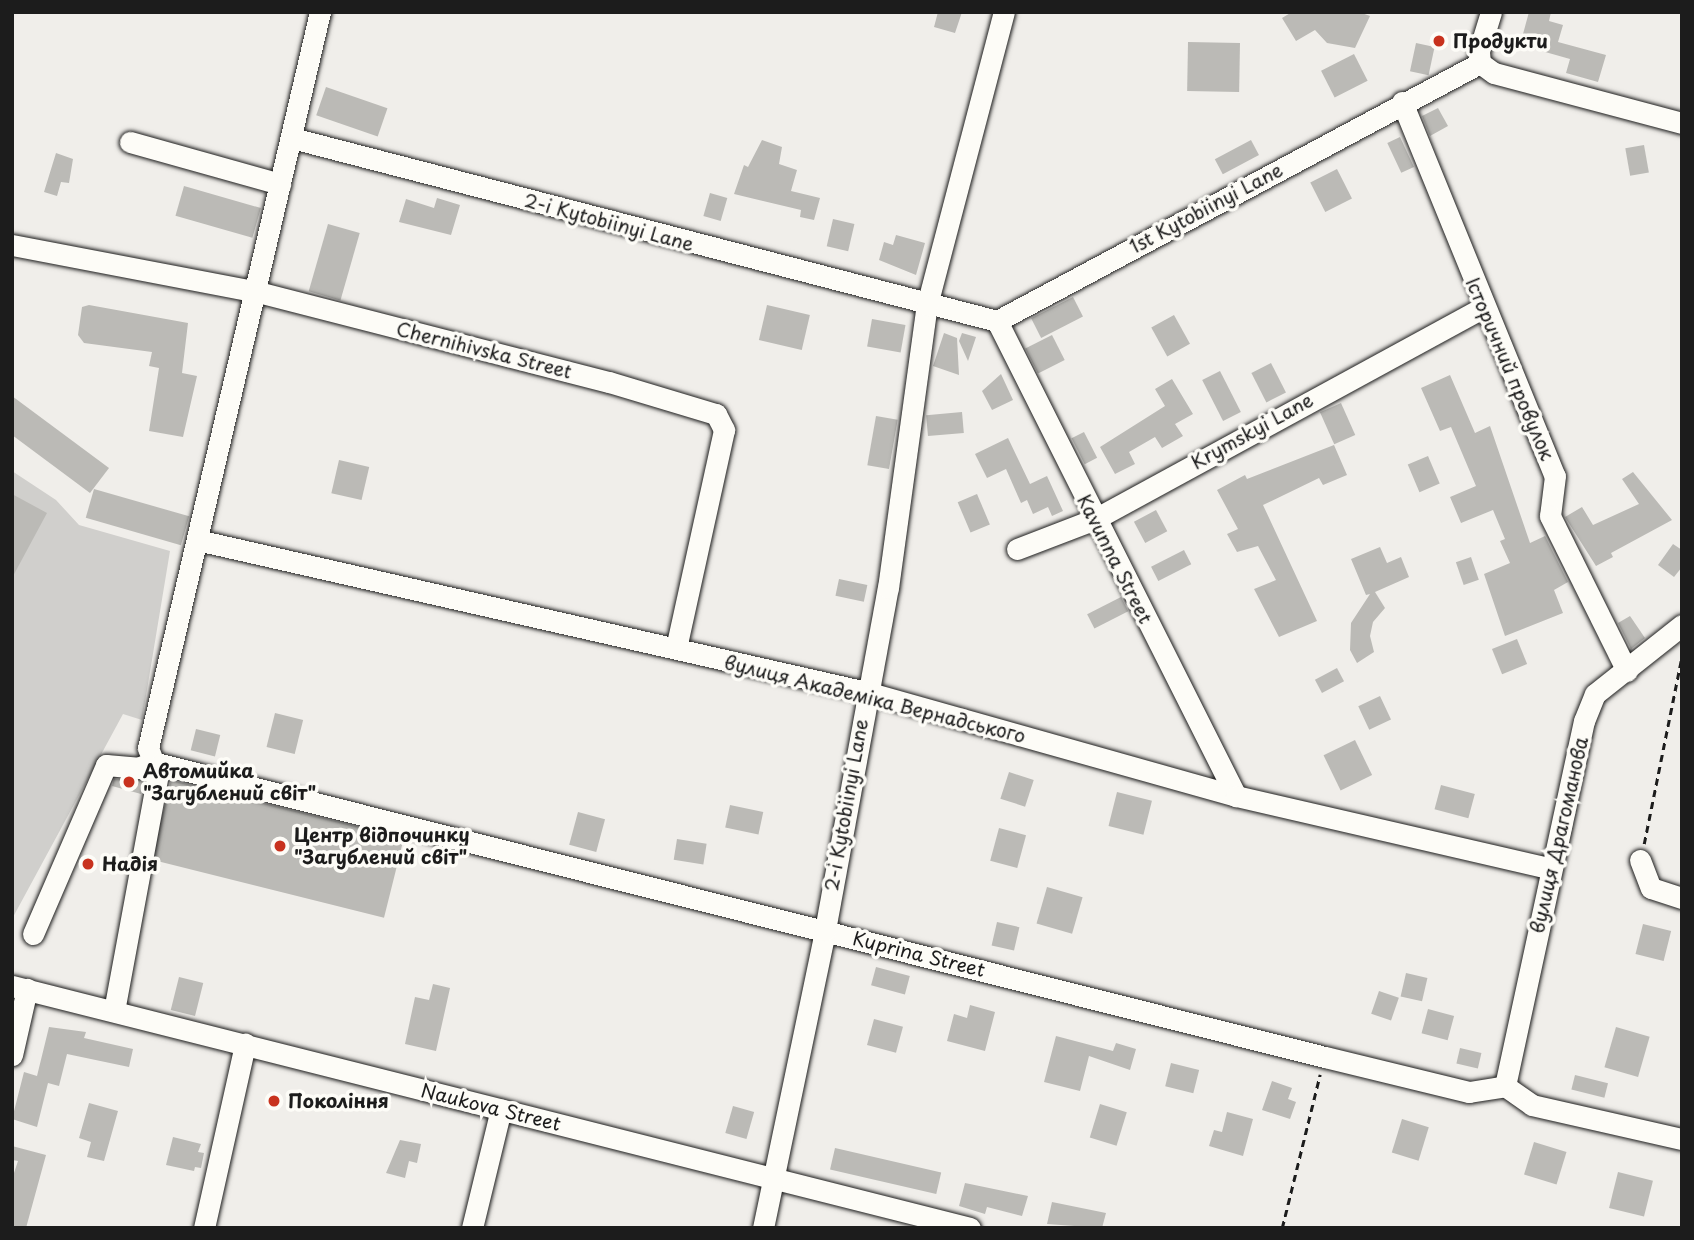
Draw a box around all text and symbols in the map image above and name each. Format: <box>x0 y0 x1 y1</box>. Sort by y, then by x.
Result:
place label: Продукти <box>1453 30 1548 52</box>
marker: Продукти <box>1431 33 1447 49</box>
street label: 1st Kytobiinyi Lane <box>1124 157 1288 259</box>
street label: 2-i Kytobiinyi Lane <box>521 188 697 256</box>
street label: Історичний провулок <box>1461 274 1559 464</box>
street label: Chernihivska Street <box>393 317 575 383</box>
street label: Krymskyi Lane <box>1187 388 1317 474</box>
street label: Kavunna Street <box>1073 491 1157 627</box>
street label: вулиця Академіка Вернадського <box>721 650 1029 748</box>
street label: 2-i Kytobiinyi Lane <box>820 717 872 893</box>
street label: вулиця Драгоманова <box>1525 735 1593 935</box>
place label: Автомийка "Загублений світ" <box>143 760 317 804</box>
marker: Автомийка "Загублений світ" <box>121 774 137 790</box>
place label: Центр відпочинку "Загублений світ" <box>294 824 471 868</box>
marker: Центр відпочинку "Загублений світ" <box>272 838 288 854</box>
place label: Надія <box>102 853 158 875</box>
marker: Надія <box>80 856 96 872</box>
street label: Kuprina Street <box>851 927 987 981</box>
street label: Naukova Street <box>418 1079 564 1135</box>
place label: Покоління <box>288 1090 389 1112</box>
marker: Покоління <box>266 1093 282 1109</box>

